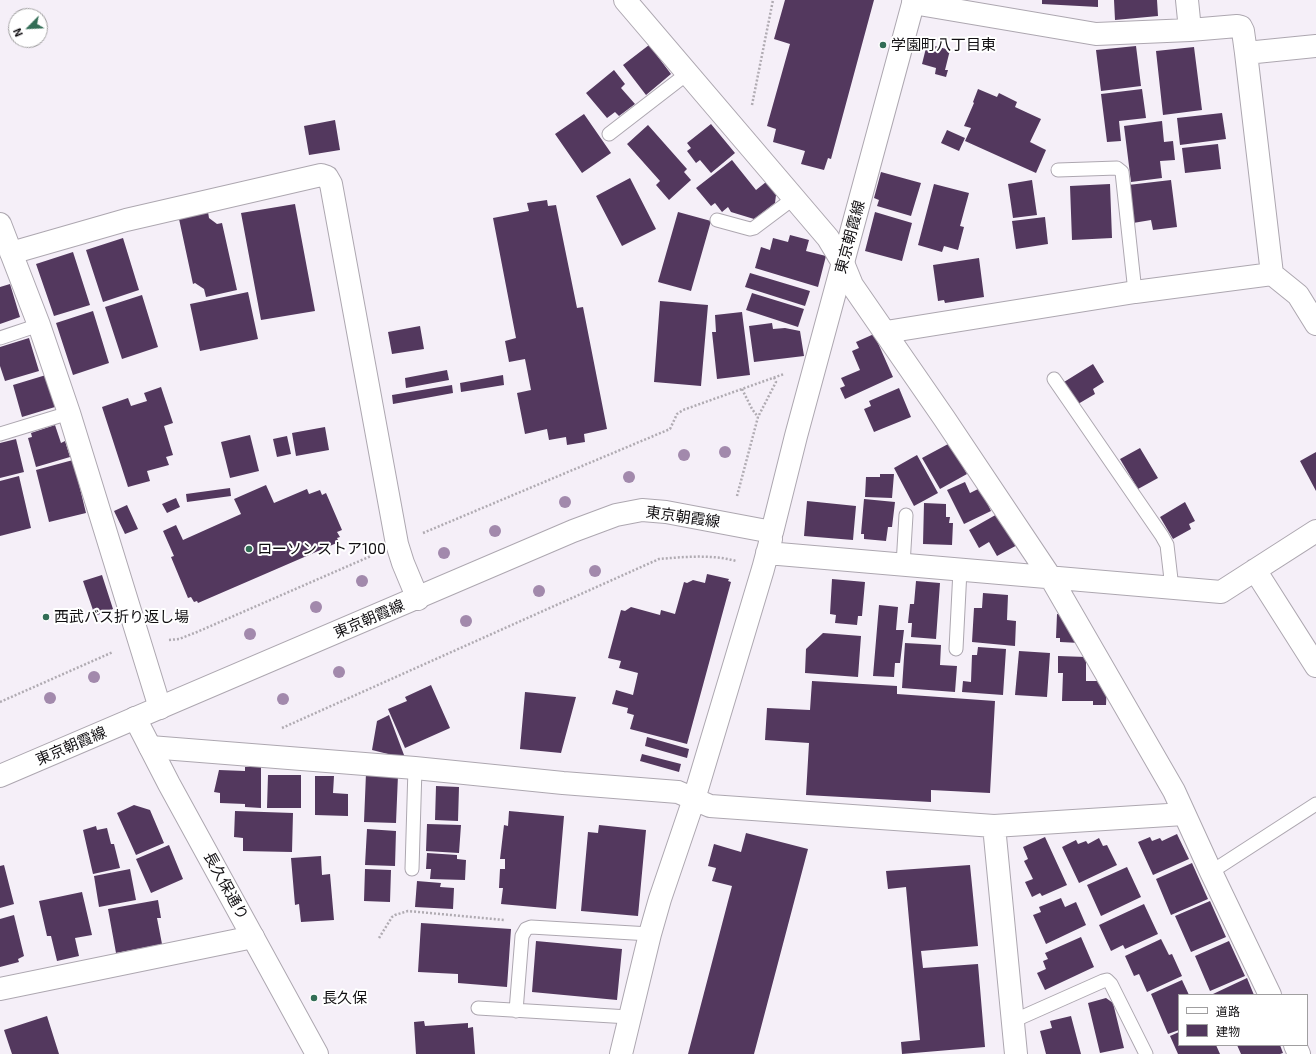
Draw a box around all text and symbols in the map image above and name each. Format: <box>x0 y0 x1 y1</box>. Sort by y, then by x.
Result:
north arrow <box>8 8 48 48</box>
text: N <box>10 26 25 39</box>
place label: 学園町八丁目東 <box>891 36 996 54</box>
marker: 学園町八丁目東 <box>878 40 888 50</box>
street label: 東京朝霞線 <box>832 198 868 276</box>
street label: 東京朝霞線 <box>645 503 721 531</box>
place label: ローソンストア100 <box>257 540 386 558</box>
marker: ローソンストア100 <box>244 544 254 554</box>
street label: 東京朝霞線 <box>331 596 407 642</box>
place label: 西武バス折り返し場 <box>54 608 189 626</box>
marker: 西武バス折り返し場 <box>41 612 51 622</box>
street label: 東京朝霞線 <box>33 723 109 769</box>
street label: 長久保通り <box>200 849 252 923</box>
place label: 長久保 <box>322 989 367 1007</box>
marker: 長久保 <box>309 993 319 1003</box>
legend <box>1178 994 1308 1046</box>
text: 道路 <box>1216 1004 1240 1018</box>
text: 建物 <box>1216 1024 1240 1038</box>

